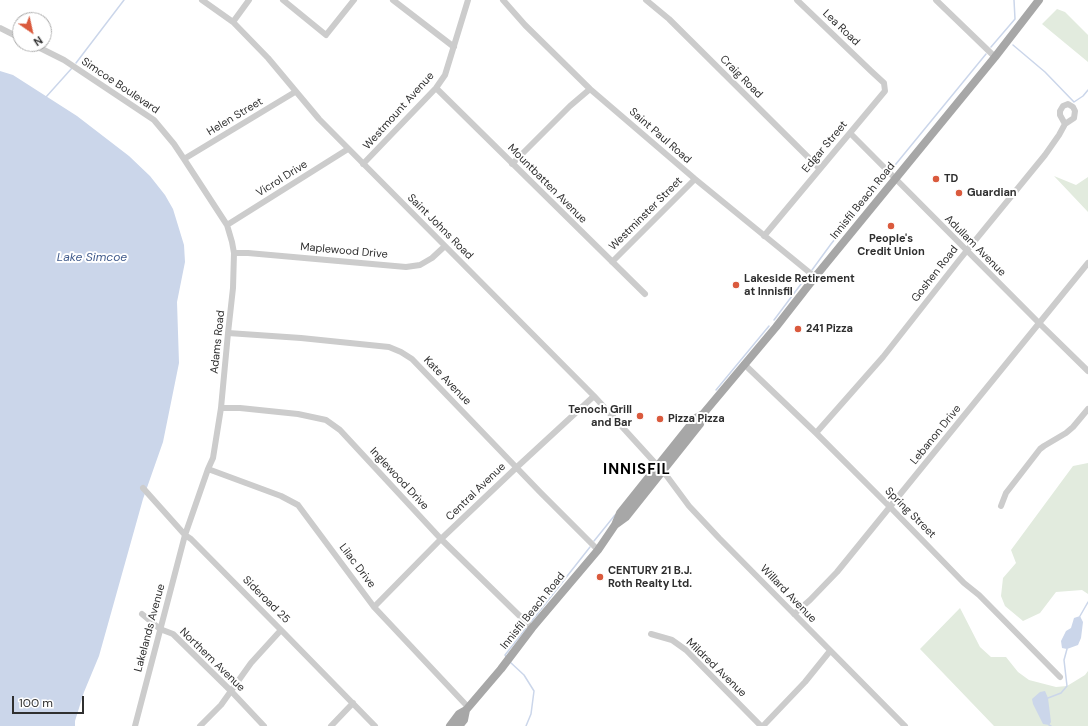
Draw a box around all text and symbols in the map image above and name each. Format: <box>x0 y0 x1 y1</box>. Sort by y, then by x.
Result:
street label: Lea Road <box>820 7 862 49</box>
north arrow <box>12 12 52 52</box>
text: N <box>31 33 45 49</box>
street label: Craig Road <box>717 53 765 101</box>
street label: Simcoe Boulevard <box>79 55 161 117</box>
street label: Westmount Avenue <box>361 70 437 152</box>
street label: Helen Street <box>205 95 265 139</box>
street label: Saint Paul Road <box>626 105 694 167</box>
street label: Edgar Street <box>800 118 850 176</box>
street label: Mountbatten Avenue <box>505 142 589 226</box>
street label: Vicrol Drive <box>254 158 310 200</box>
street label: Innisfil Beach Road <box>828 160 898 242</box>
place label: TD <box>944 172 958 186</box>
street label: Westminster Street <box>606 174 686 254</box>
marker: TD <box>931 174 941 184</box>
place label: Guardian <box>967 186 1017 200</box>
marker: Guardian <box>954 188 964 198</box>
street label: Saint Johns Road <box>404 191 476 263</box>
street label: Adullam Avenue <box>942 213 1008 279</box>
marker: People's Credit Union <box>886 221 896 231</box>
place label: People's Credit Union <box>857 232 925 258</box>
street label: Maplewood Drive <box>300 241 388 261</box>
street label: Goshen Road <box>909 243 961 305</box>
water label: Lake Simcoe <box>57 251 127 265</box>
place label: Lakeside Retirement at Innisfil <box>744 272 855 298</box>
marker: Lakeside Retirement at Innisfil <box>731 280 741 290</box>
street label: Adams Road <box>208 310 228 374</box>
place label: 241 Pizza <box>806 322 853 336</box>
marker: 241 Pizza <box>793 324 803 334</box>
street label: Kate Avenue <box>420 354 474 408</box>
place label: Tenoch Grill and Bar <box>568 403 632 429</box>
street label: Lebanon Drive <box>908 403 964 467</box>
marker: Tenoch Grill and Bar <box>635 411 645 421</box>
place label: Pizza Pizza <box>668 412 725 426</box>
marker: Pizza Pizza <box>655 414 665 424</box>
street label: Inglewood Drive <box>367 445 431 513</box>
street label: Central Avenue <box>444 460 508 524</box>
district label: INNISFIL <box>603 461 671 479</box>
street label: Spring Street <box>882 485 938 541</box>
street label: Lilac Drive <box>336 541 378 591</box>
street label: Willard Avenue <box>757 562 819 626</box>
place label: CENTURY 21 B.J. Roth Realty Ltd. <box>608 564 692 590</box>
street label: Innisfil Beach Road <box>498 570 568 652</box>
marker: CENTURY 21 B.J. Roth Realty Ltd. <box>595 572 605 582</box>
street label: Sideroad 25 <box>240 574 292 626</box>
street label: Lakelands Avenue <box>132 583 168 673</box>
street label: Northern Avenue <box>177 625 247 695</box>
street label: Mildred Avenue <box>683 636 749 700</box>
scale bar <box>14 688 86 714</box>
text: 100 m <box>19 695 53 711</box>

